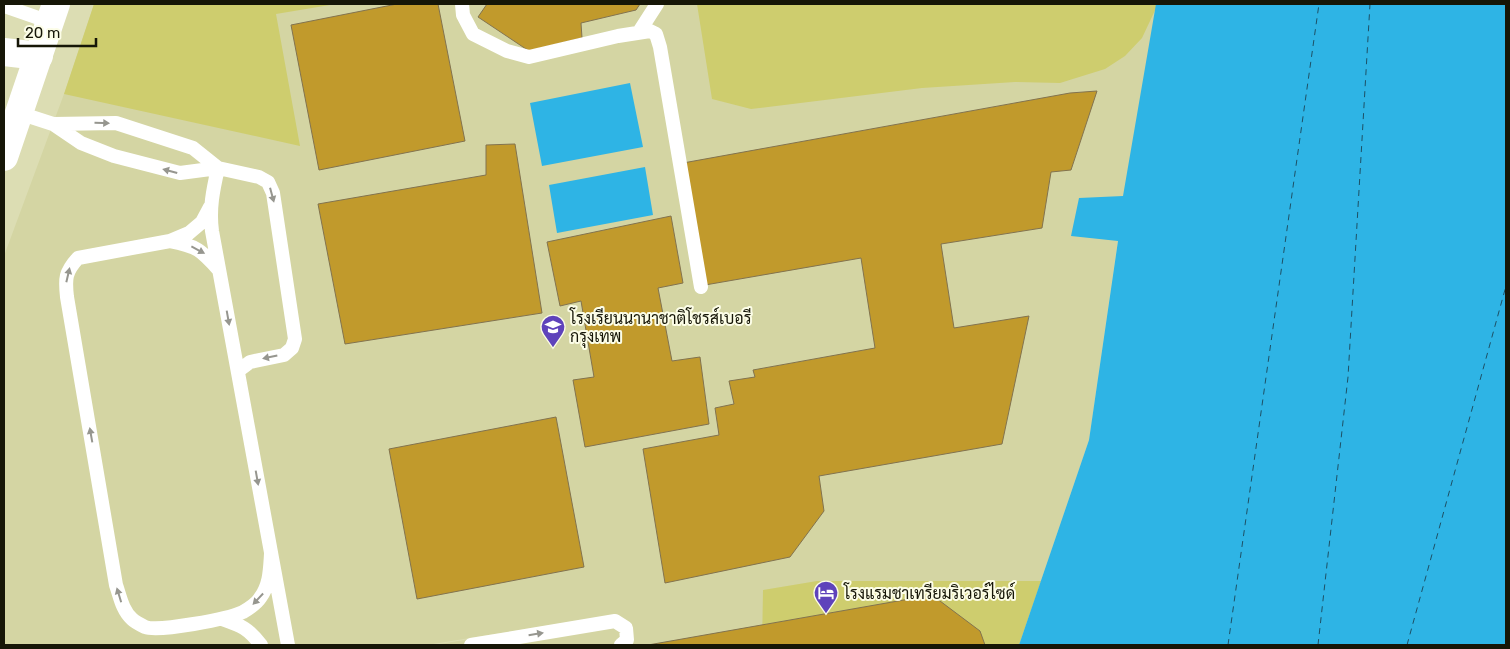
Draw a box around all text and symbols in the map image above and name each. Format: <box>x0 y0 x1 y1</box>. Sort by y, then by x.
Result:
scale bar <box>18 15 95 47</box>
text: 20 m <box>25 24 60 42</box>
one-way arrow <box>94 119 110 127</box>
one-way arrow <box>162 167 177 175</box>
one-way arrow <box>268 188 276 203</box>
one-way arrow <box>191 246 205 254</box>
one-way arrow <box>64 267 72 283</box>
place label: โรงเรียนนานาชาติโชรส์เบอรี กรุงเทพ <box>569 306 752 348</box>
one-way arrow <box>225 311 233 327</box>
school or university icon: โรงเรียนนานาชาติโชรส์เบอรี กรุงเทพ <box>540 314 566 348</box>
one-way arrow <box>262 354 278 362</box>
one-way arrow <box>86 427 94 443</box>
one-way arrow <box>254 470 262 486</box>
hotel icon: โรงแรมชาเทรียมริเวอร์ไซด์ <box>813 580 839 614</box>
place label: โรงแรมชาเทรียมริเวอร์ไซด์ <box>843 581 1015 603</box>
one-way arrow <box>115 587 123 602</box>
one-way arrow <box>252 593 263 605</box>
one-way arrow <box>528 630 544 638</box>

